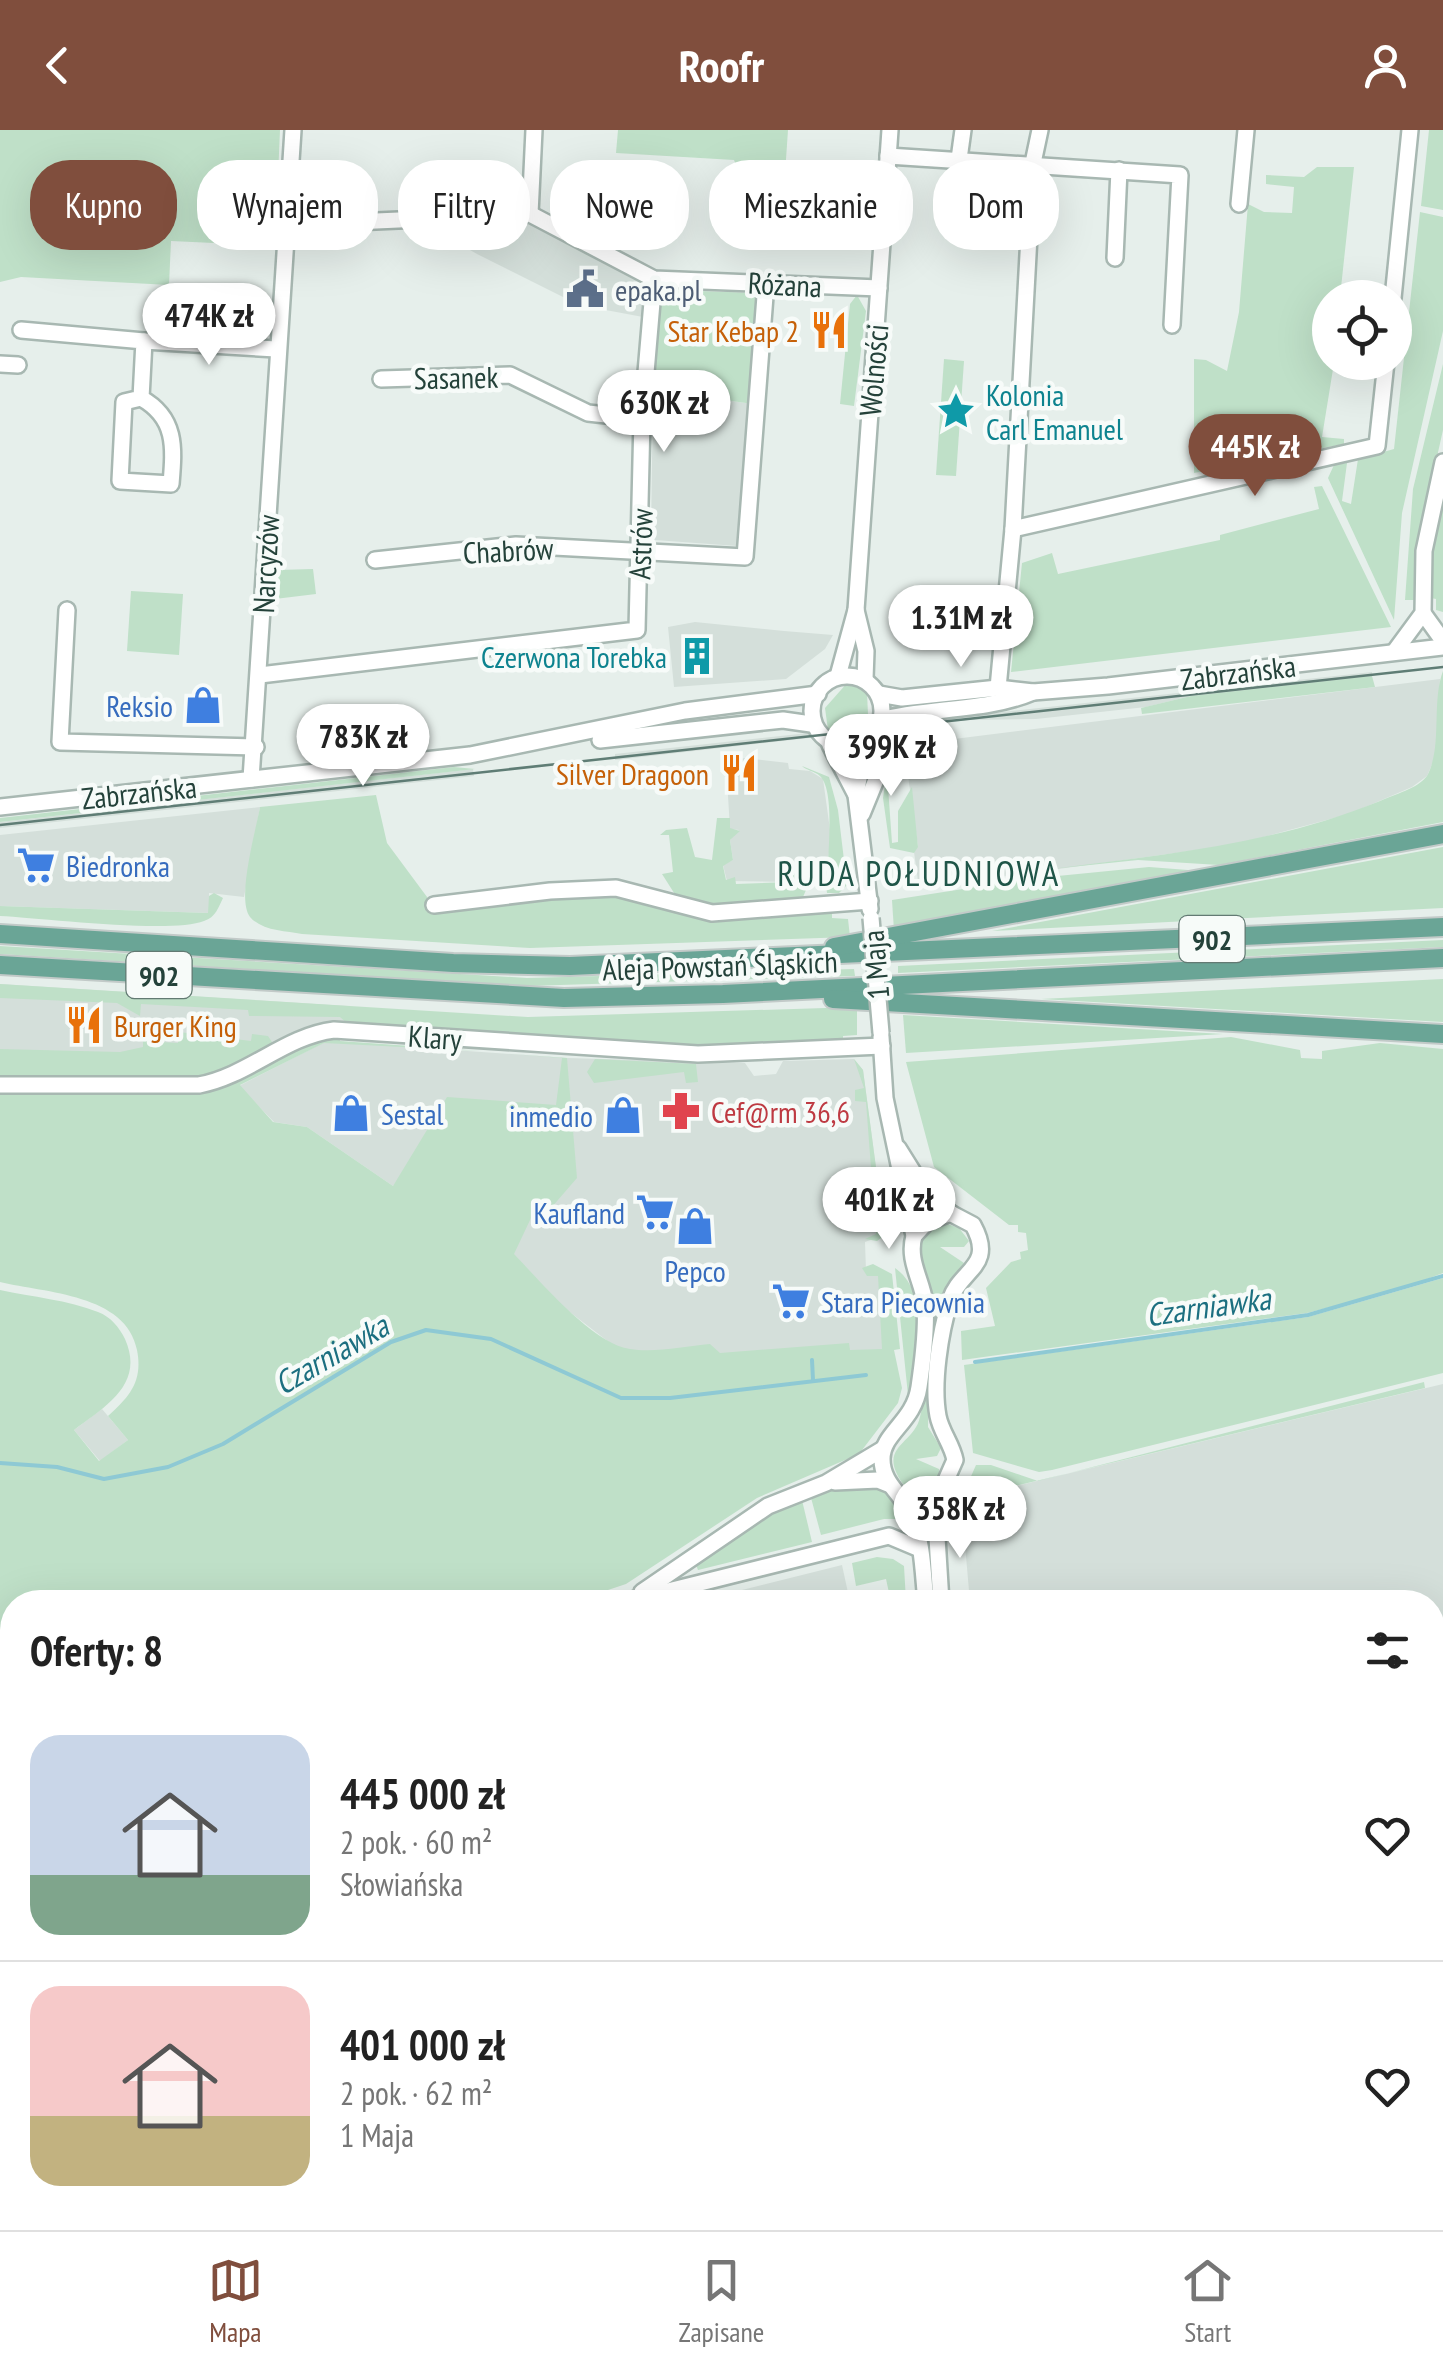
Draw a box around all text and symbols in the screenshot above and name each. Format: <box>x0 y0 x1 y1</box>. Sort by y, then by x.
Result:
text: Roofr <box>679 36 764 94</box>
icon: back <box>30 38 85 93</box>
icon: person <box>1358 38 1413 93</box>
chip: Kupno <box>30 160 177 250</box>
chip: Wynajem <box>197 160 378 250</box>
chip: Filtry <box>398 160 530 250</box>
chip: Nowe <box>550 160 689 250</box>
chip: Mieszkanie <box>709 160 913 250</box>
chip: Dom <box>933 160 1059 250</box>
street label: Różana <box>747 263 823 305</box>
public building icon: epaka.pl <box>564 268 606 310</box>
place label: epaka.pl <box>615 270 701 309</box>
map controls <box>1312 280 1412 380</box>
button: locate <box>1312 280 1412 380</box>
pin: 474K zł <box>117 283 301 368</box>
text: 474K zł <box>165 294 254 336</box>
restaurant icon: Star Kebap 2 <box>808 309 850 351</box>
place label: Star Kebap 2 <box>667 311 799 350</box>
street label: Wolności <box>850 322 896 418</box>
street label: Sasanek <box>414 357 499 397</box>
pin: 630K zł <box>572 370 756 455</box>
place label: Kolonia Carl Emanuel <box>986 375 1123 448</box>
text: 630K zł <box>620 381 709 423</box>
place icon: Kolonia Carl Emanuel <box>935 390 977 432</box>
pin: 445K zł <box>1163 414 1347 499</box>
text: 445K zł <box>1211 425 1300 467</box>
street label: Astrów <box>619 507 661 580</box>
street label: Narcyzów <box>243 513 287 614</box>
street label: Chabrów <box>462 528 555 572</box>
pin: 1.31M zł <box>858 585 1064 670</box>
text: 1.31M zł <box>910 596 1012 638</box>
building icon: Czerwona Torebka <box>676 635 718 677</box>
place label: Czerwona Torebka <box>481 637 667 676</box>
street label: Zabrzańska <box>1178 646 1298 698</box>
shop icon: Reksio <box>182 684 224 726</box>
place label: Reksio <box>106 686 173 725</box>
pin: 783K zł <box>271 704 455 789</box>
pin: 399K zł <box>799 714 983 799</box>
text: 783K zł <box>319 715 408 757</box>
text: 399K zł <box>847 725 936 767</box>
restaurant icon: Silver Dragoon <box>718 752 760 794</box>
place label: Silver Dragoon <box>556 754 709 793</box>
street label: Zabrzańska <box>79 767 199 817</box>
supermarket icon: Biedronka <box>15 844 57 886</box>
place label: Biedronka <box>66 846 170 885</box>
district label: RUDA POŁUDNIOWA <box>777 850 1061 896</box>
road number: 902 <box>1180 916 1244 962</box>
street label: 1 Maja <box>853 929 897 1001</box>
street label: Aleja Powstań Śląskich <box>602 941 838 989</box>
road number: 902 <box>126 952 192 998</box>
restaurant icon: Burger King <box>63 1004 105 1046</box>
place label: Burger King <box>114 1006 237 1045</box>
street label: Klary <box>407 1016 464 1058</box>
pharmacy icon: Cef@rm 36,6 <box>660 1090 702 1132</box>
shop icon: Sestal <box>330 1092 372 1134</box>
place label: Cef@rm 36,6 <box>711 1092 850 1131</box>
place label: Sestal <box>381 1094 444 1133</box>
shop icon: inmedio <box>602 1094 644 1136</box>
place label: inmedio <box>509 1096 593 1135</box>
pin: 401K zł <box>797 1167 981 1252</box>
text: 401K zł <box>845 1178 934 1220</box>
supermarket icon: Kaufland <box>634 1191 676 1233</box>
place label: Kaufland <box>534 1193 625 1232</box>
shop icon: Pepco <box>674 1205 716 1247</box>
place label: Pepco <box>664 1251 726 1290</box>
water label: Czarniawka <box>1143 1276 1275 1336</box>
supermarket icon: Stara Piecownia <box>770 1280 812 1322</box>
place label: Stara Piecownia <box>821 1282 985 1321</box>
water label: Czarniawka <box>266 1303 398 1403</box>
pin: 358K zł <box>868 1476 1052 1561</box>
text: 358K zł <box>916 1487 1005 1529</box>
text: Oferty: 8 <box>30 1623 163 1678</box>
icon: filters <box>1360 1623 1415 1678</box>
text: 445 000 zł <box>340 1766 505 1821</box>
icon: home <box>110 1775 230 1895</box>
icon: heart <box>1360 1808 1415 1863</box>
text: 2 pok. · 60 m² <box>340 1821 492 1863</box>
text: Słowiańska <box>340 1863 463 1905</box>
text: 401 000 zł <box>340 2017 505 2072</box>
icon: home <box>110 2026 230 2146</box>
icon: heart <box>1360 2059 1415 2114</box>
text: 2 pok. · 62 m² <box>340 2072 492 2114</box>
text: 1 Maja <box>340 2114 414 2156</box>
tab: Mapa <box>208 2253 263 2350</box>
tab: Zapisane <box>679 2253 764 2350</box>
tab: Start <box>1180 2253 1235 2350</box>

